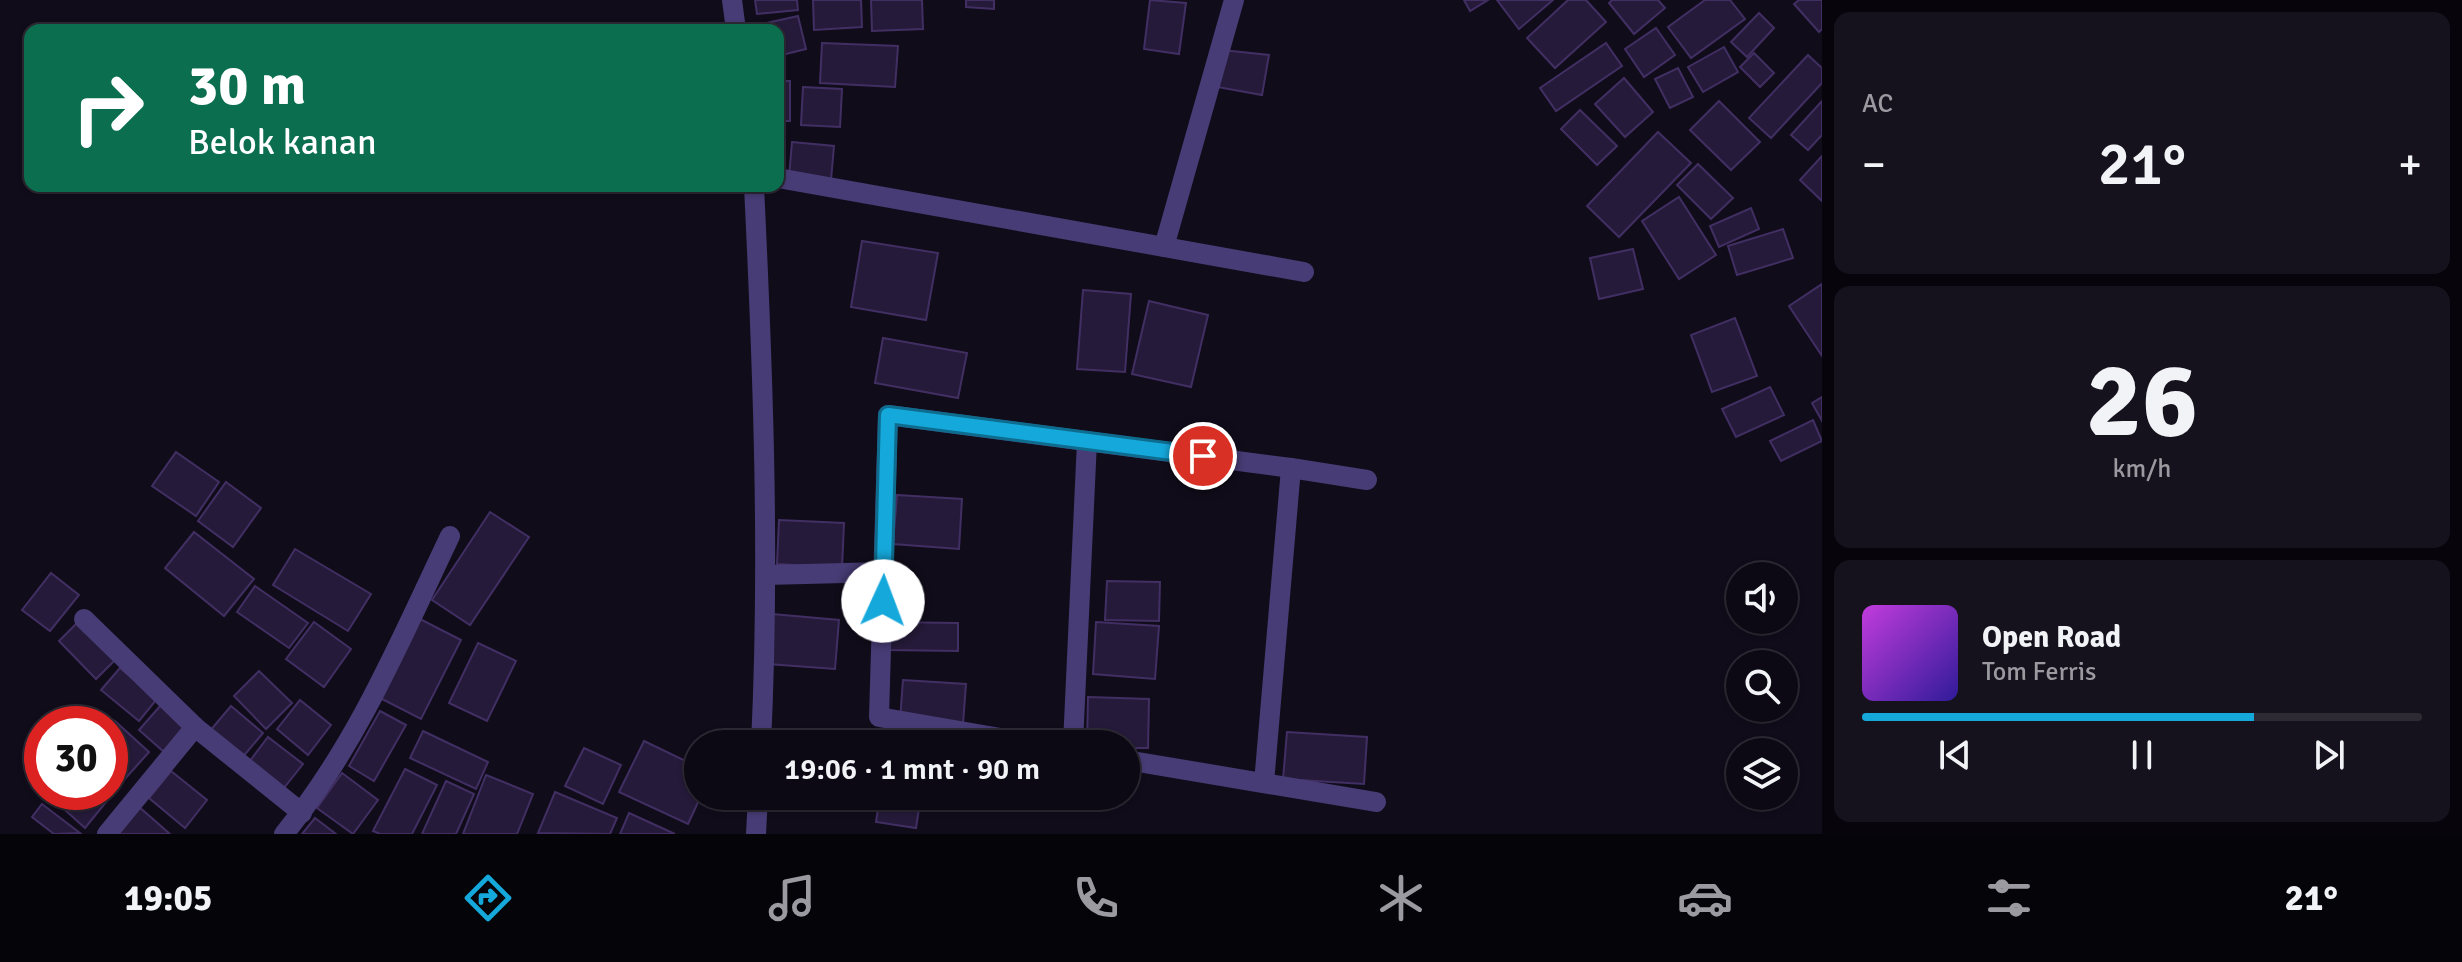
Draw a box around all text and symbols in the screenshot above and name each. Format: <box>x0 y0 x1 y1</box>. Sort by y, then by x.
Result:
text: 30 m <box>188 51 306 120</box>
icon: right <box>56 56 160 160</box>
text: AC <box>1862 88 1893 120</box>
text: Belok kanan <box>188 120 377 165</box>
text: 21° <box>2098 128 2186 202</box>
text: − <box>1862 138 1886 192</box>
text: + <box>2398 138 2422 192</box>
text: 26 <box>2086 337 2198 465</box>
pin <box>1169 422 1237 490</box>
icon: arrive <box>1181 434 1225 478</box>
text: km/h <box>2113 453 2171 485</box>
position arrow <box>841 559 925 643</box>
map controls <box>1726 562 1798 810</box>
button: sound <box>1726 562 1798 634</box>
text: Open Road <box>1982 619 2121 656</box>
button: search <box>1726 650 1798 722</box>
text: Tom Ferris <box>1982 656 2096 688</box>
speed limit sign: 30 <box>24 706 128 810</box>
icon: previous <box>1933 733 1977 777</box>
icon: pause <box>2120 733 2164 777</box>
icon: next <box>2307 733 2351 777</box>
button: layers <box>1726 738 1798 810</box>
text: 19:06 · 1 mnt · 90 m <box>784 751 1040 788</box>
icon: directions <box>460 870 516 926</box>
icon: music <box>764 870 820 926</box>
icon: phone <box>1068 870 1124 926</box>
icon: climate <box>1373 870 1429 926</box>
icon: car <box>1677 870 1733 926</box>
icon: filters <box>1981 870 2037 926</box>
text: 19:05 <box>124 876 212 921</box>
text: 21° <box>2285 876 2338 921</box>

